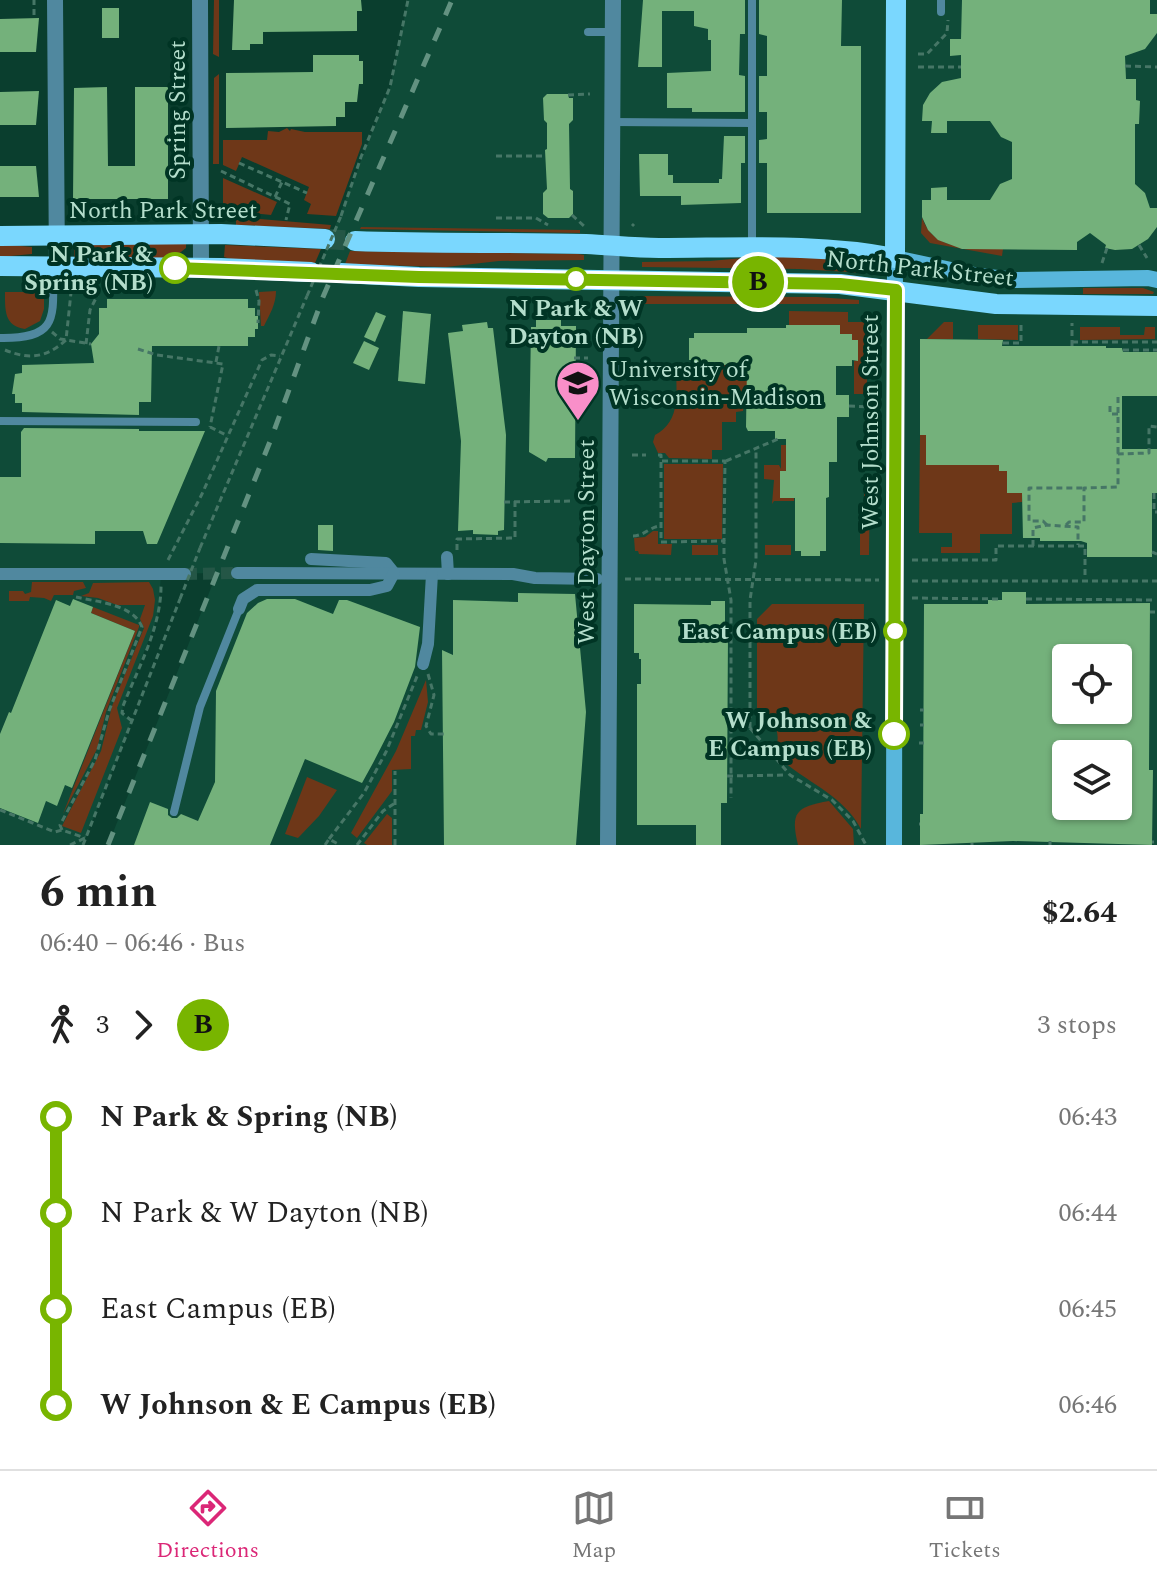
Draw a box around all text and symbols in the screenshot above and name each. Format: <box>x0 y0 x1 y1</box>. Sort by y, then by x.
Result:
street label: Spring Street <box>160 40 196 180</box>
street label: North Park Street <box>69 193 257 229</box>
place label: N Park & Spring (NB) <box>24 237 154 301</box>
street label: North Park Street <box>824 241 1016 297</box>
marker: N Park & Spring (NB) <box>160 253 190 283</box>
line badge: B <box>732 256 784 308</box>
text: B <box>748 260 768 303</box>
marker: N Park & W Dayton (NB) <box>565 268 587 290</box>
place label: N Park & W Dayton (NB) <box>508 291 644 355</box>
street label: West Johnson Street <box>853 314 889 530</box>
place label: University of Wisconsin-Madison <box>609 352 822 416</box>
school or university icon: University of Wisconsin-Madison <box>554 359 602 422</box>
street label: West Dayton Street <box>569 439 605 645</box>
place label: East Campus (EB) <box>681 614 877 650</box>
marker: East Campus (EB) <box>884 620 906 642</box>
map controls <box>1052 644 1132 820</box>
button: locate <box>1052 644 1132 724</box>
place label: W Johnson & E Campus (EB) <box>708 703 873 767</box>
marker: W Johnson & E Campus (EB) <box>879 719 909 749</box>
button: layers <box>1052 740 1132 820</box>
text: 6 min <box>40 859 157 926</box>
text: $2.64 <box>1042 890 1117 936</box>
text: 06:40 – 06:46 · Bus <box>40 923 245 963</box>
icon: walk <box>40 1003 84 1047</box>
icon: forward <box>121 1003 165 1047</box>
text: B <box>193 1003 213 1046</box>
text: 3 <box>96 1005 109 1045</box>
text: 3 stops <box>1037 1005 1117 1045</box>
text: N Park & Spring (NB) <box>100 1094 397 1140</box>
text: 06:43 <box>1058 1097 1117 1137</box>
text: N Park & W Dayton (NB) <box>100 1190 428 1236</box>
text: 06:44 <box>1058 1193 1117 1233</box>
text: East Campus (EB) <box>100 1286 336 1332</box>
text: 06:45 <box>1058 1289 1117 1329</box>
text: W Johnson & E Campus (EB) <box>100 1382 496 1428</box>
text: 06:46 <box>1058 1385 1117 1425</box>
tab: Directions <box>156 1486 259 1567</box>
tab: Map <box>572 1486 616 1567</box>
tab: Tickets <box>929 1486 1001 1567</box>

